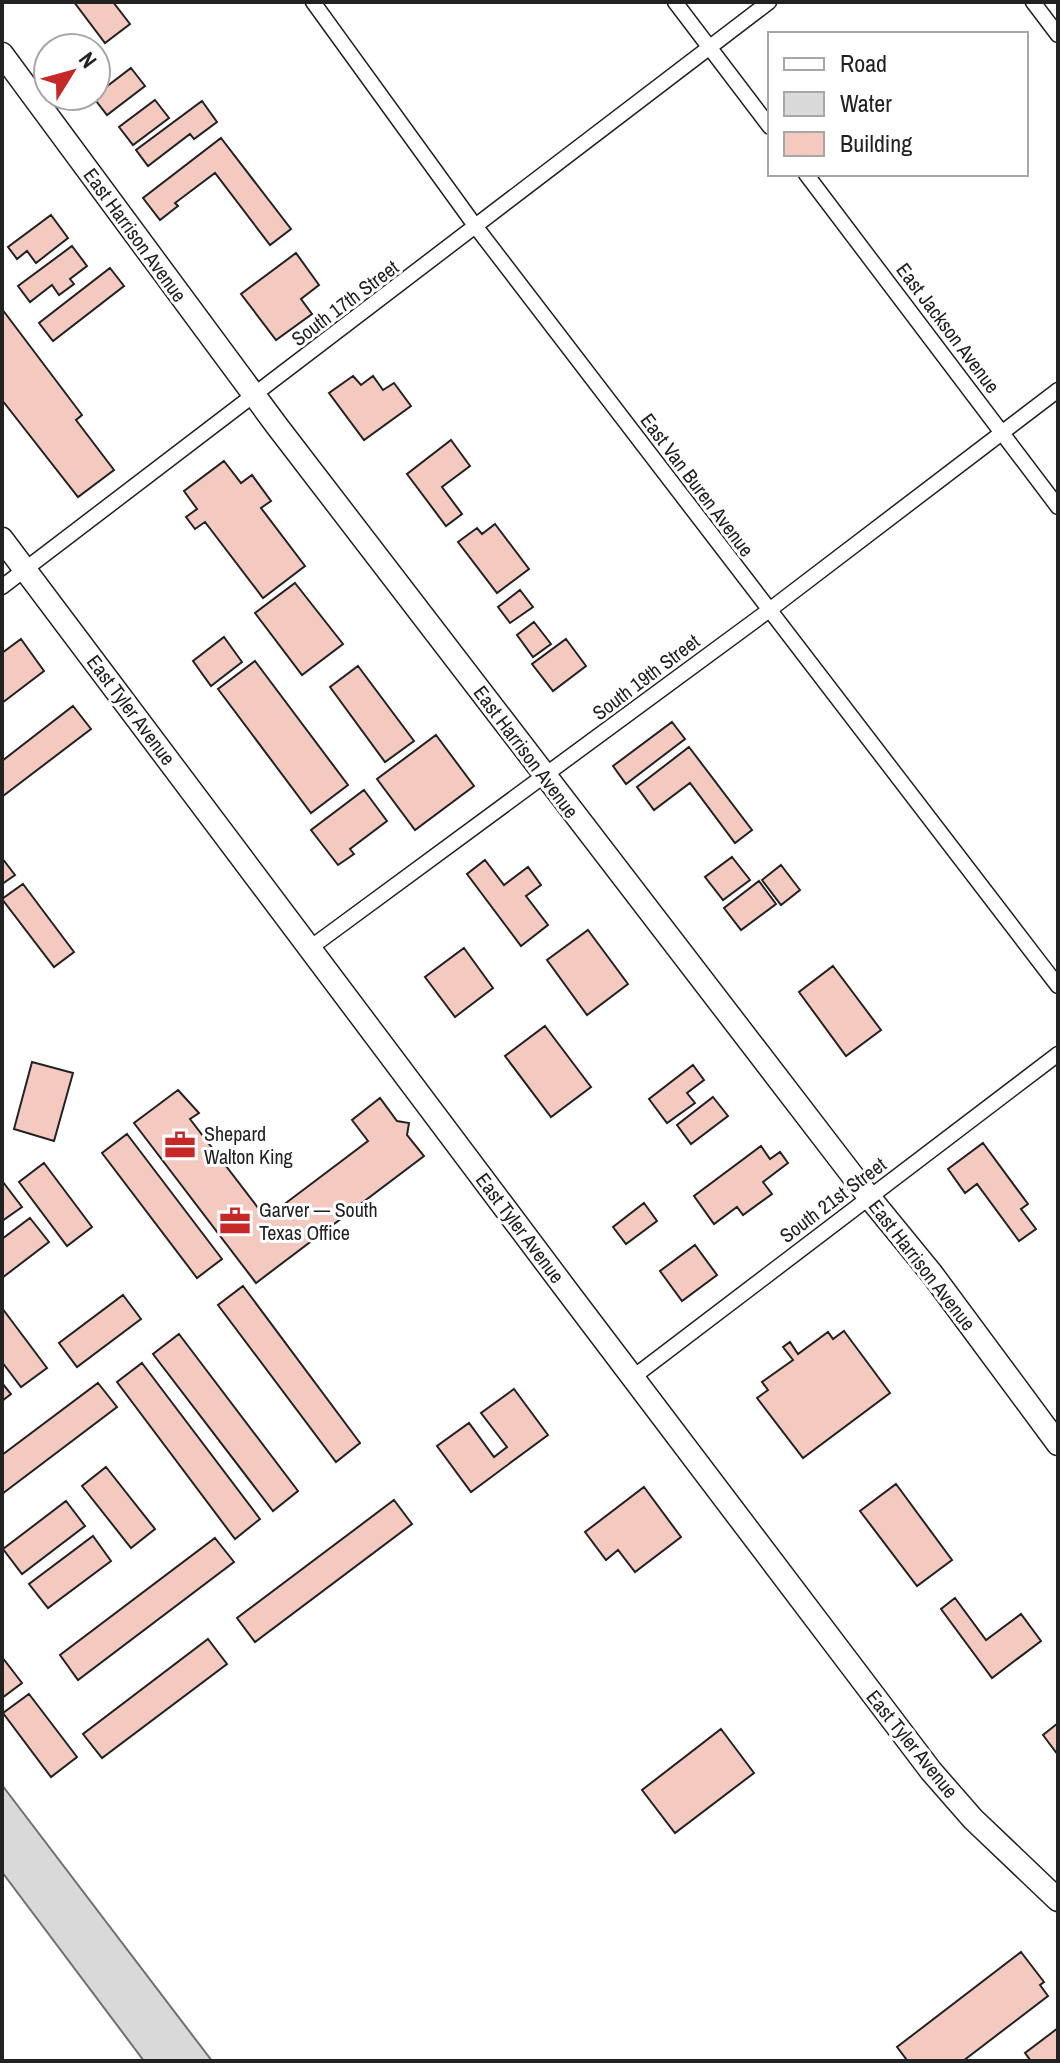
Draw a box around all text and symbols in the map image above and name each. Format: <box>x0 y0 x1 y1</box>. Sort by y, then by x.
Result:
north arrow <box>32 32 112 112</box>
legend <box>768 32 1028 176</box>
text: N <box>72 46 104 74</box>
text: Road <box>840 47 887 79</box>
text: Water <box>840 87 892 119</box>
text: Building <box>840 127 912 159</box>
street label: East Harrison Avenue <box>78 162 193 307</box>
street label: South 17th Street <box>286 253 404 352</box>
street label: East Jackson Avenue <box>891 257 1006 398</box>
street label: East Van Buren Avenue <box>635 408 760 562</box>
street label: South 19th Street <box>587 627 705 726</box>
street label: East Tyler Avenue <box>81 649 182 770</box>
street label: East Harrison Avenue <box>468 680 585 823</box>
place label: Shepard Walton King <box>204 1120 293 1170</box>
office icon: Shepard Walton King <box>163 1128 197 1162</box>
street label: South 21st Street <box>774 1150 892 1249</box>
street label: East Tyler Avenue <box>470 1167 571 1288</box>
street label: East Harrison Avenue <box>863 1194 982 1336</box>
place label: Garver — South Texas Office <box>259 1196 378 1246</box>
office icon: Garver — South Texas Office <box>218 1204 252 1238</box>
street label: East Tyler Avenue <box>860 1684 964 1803</box>

